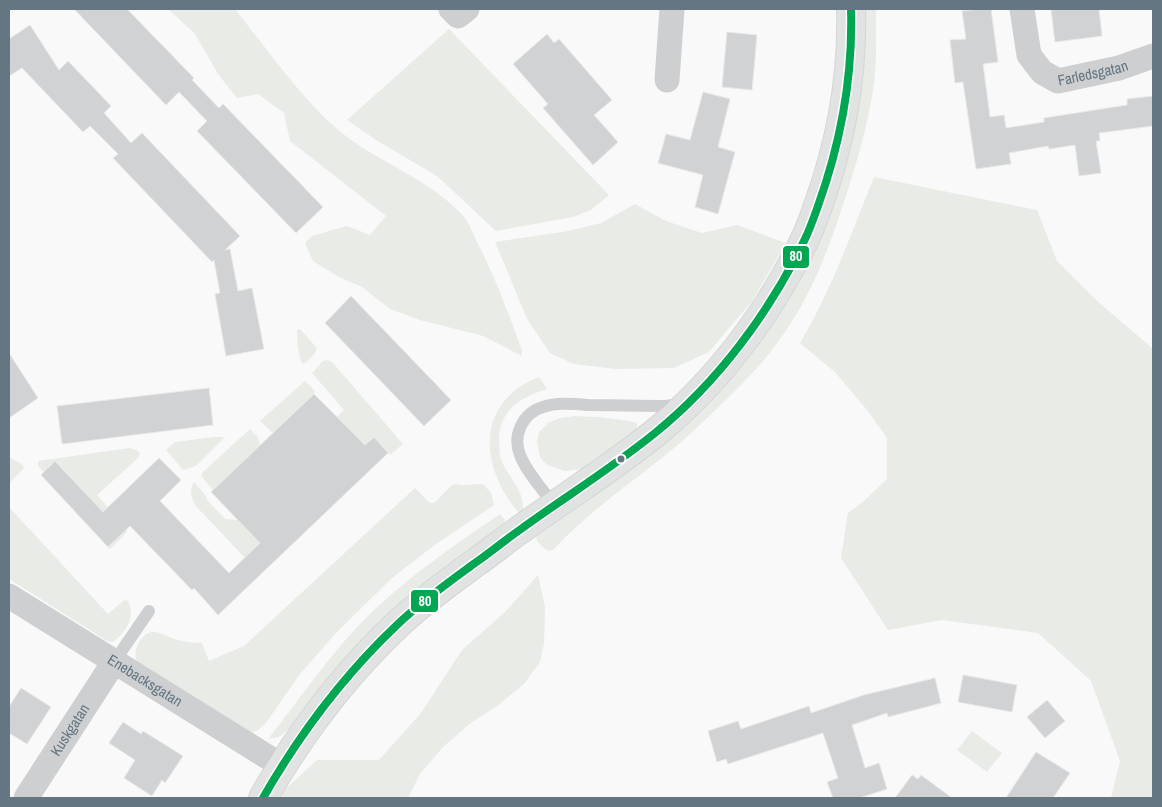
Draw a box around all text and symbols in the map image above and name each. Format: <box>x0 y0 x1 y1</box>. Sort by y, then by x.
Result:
street label: Farledsgatan <box>1056 55 1131 91</box>
line badge: 80 <box>782 245 810 269</box>
text: 80 <box>790 247 802 265</box>
unlabelled marker <box>616 454 626 464</box>
line badge: 80 <box>410 589 439 613</box>
text: 80 <box>419 592 431 610</box>
street label: Enebacksgatan <box>104 649 187 711</box>
street label: Kuskgatan <box>45 700 94 760</box>

